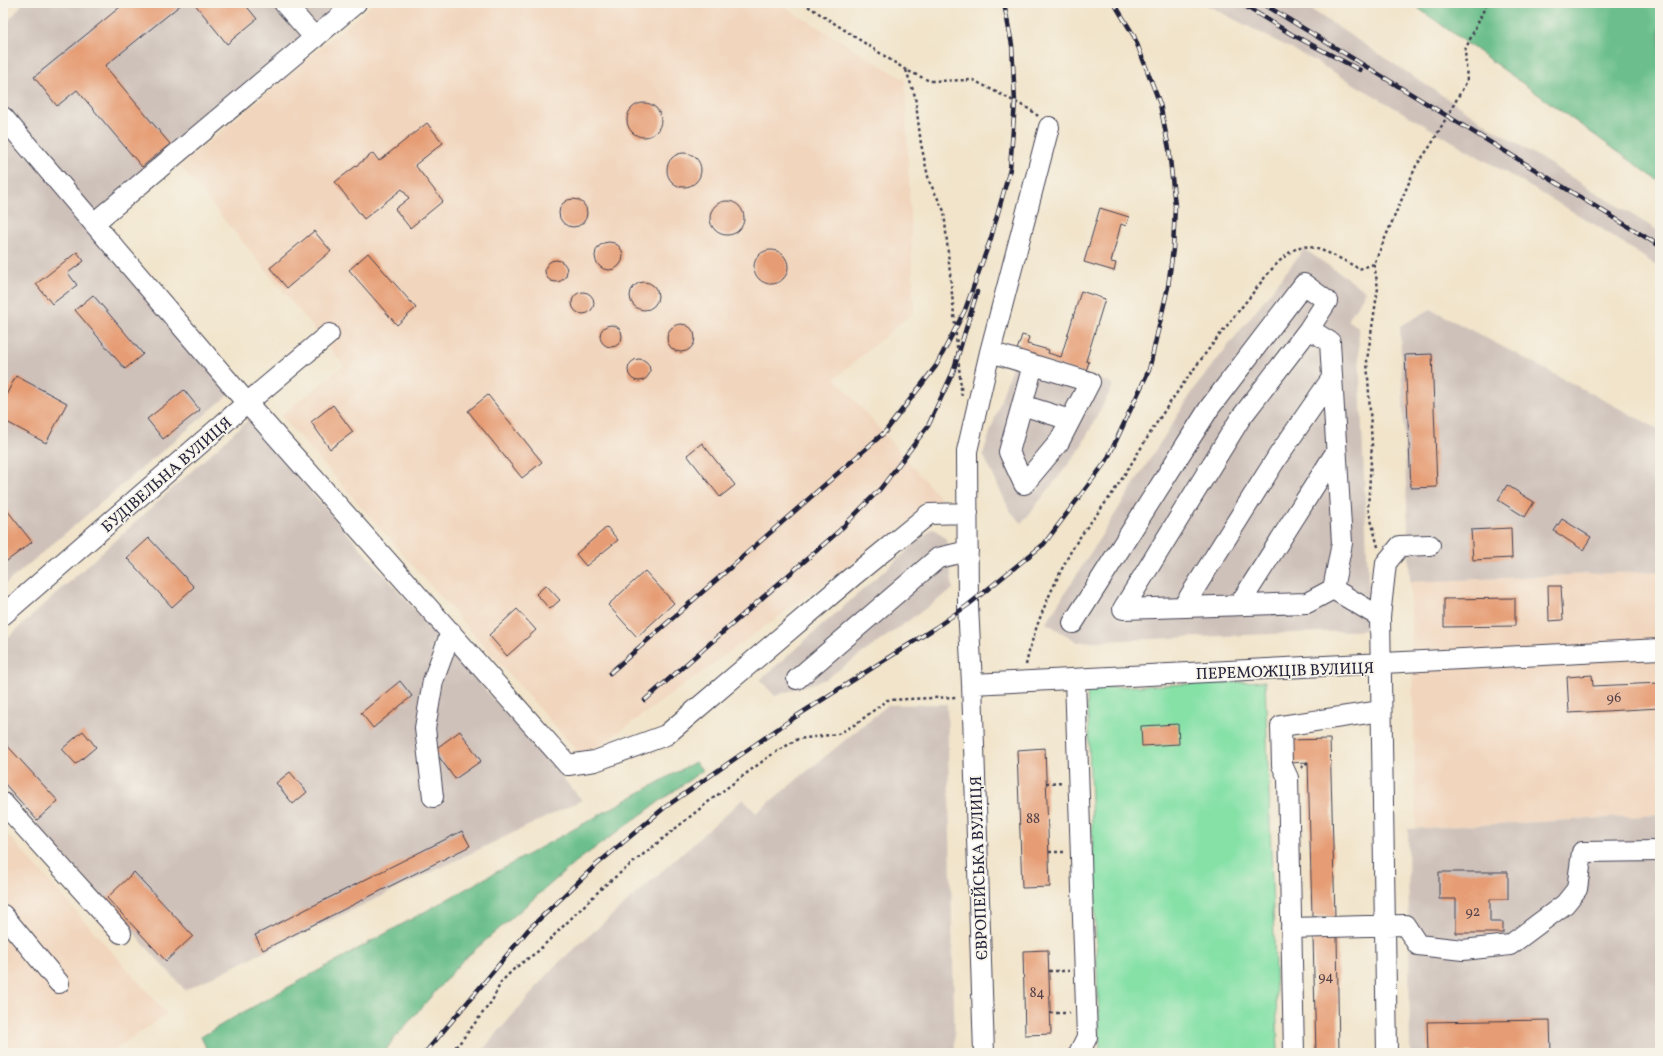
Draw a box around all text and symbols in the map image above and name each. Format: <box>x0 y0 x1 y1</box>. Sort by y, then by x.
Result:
street label: БУДІВЕЛЬНА ВУЛИЦЯ <box>97 413 237 538</box>
street label: ПЕРЕМОЖЦІВ ВУЛИЦЯ <box>1196 658 1375 686</box>
house number: 96 <box>1607 689 1621 708</box>
street label: ЄВРОПЕЙСЬКА ВУЛИЦЯ <box>966 776 994 960</box>
house number: 88 <box>1026 810 1040 829</box>
house number: 92 <box>1466 903 1480 922</box>
house number: 94 <box>1318 968 1334 987</box>
house number: 84 <box>1029 984 1045 1003</box>

